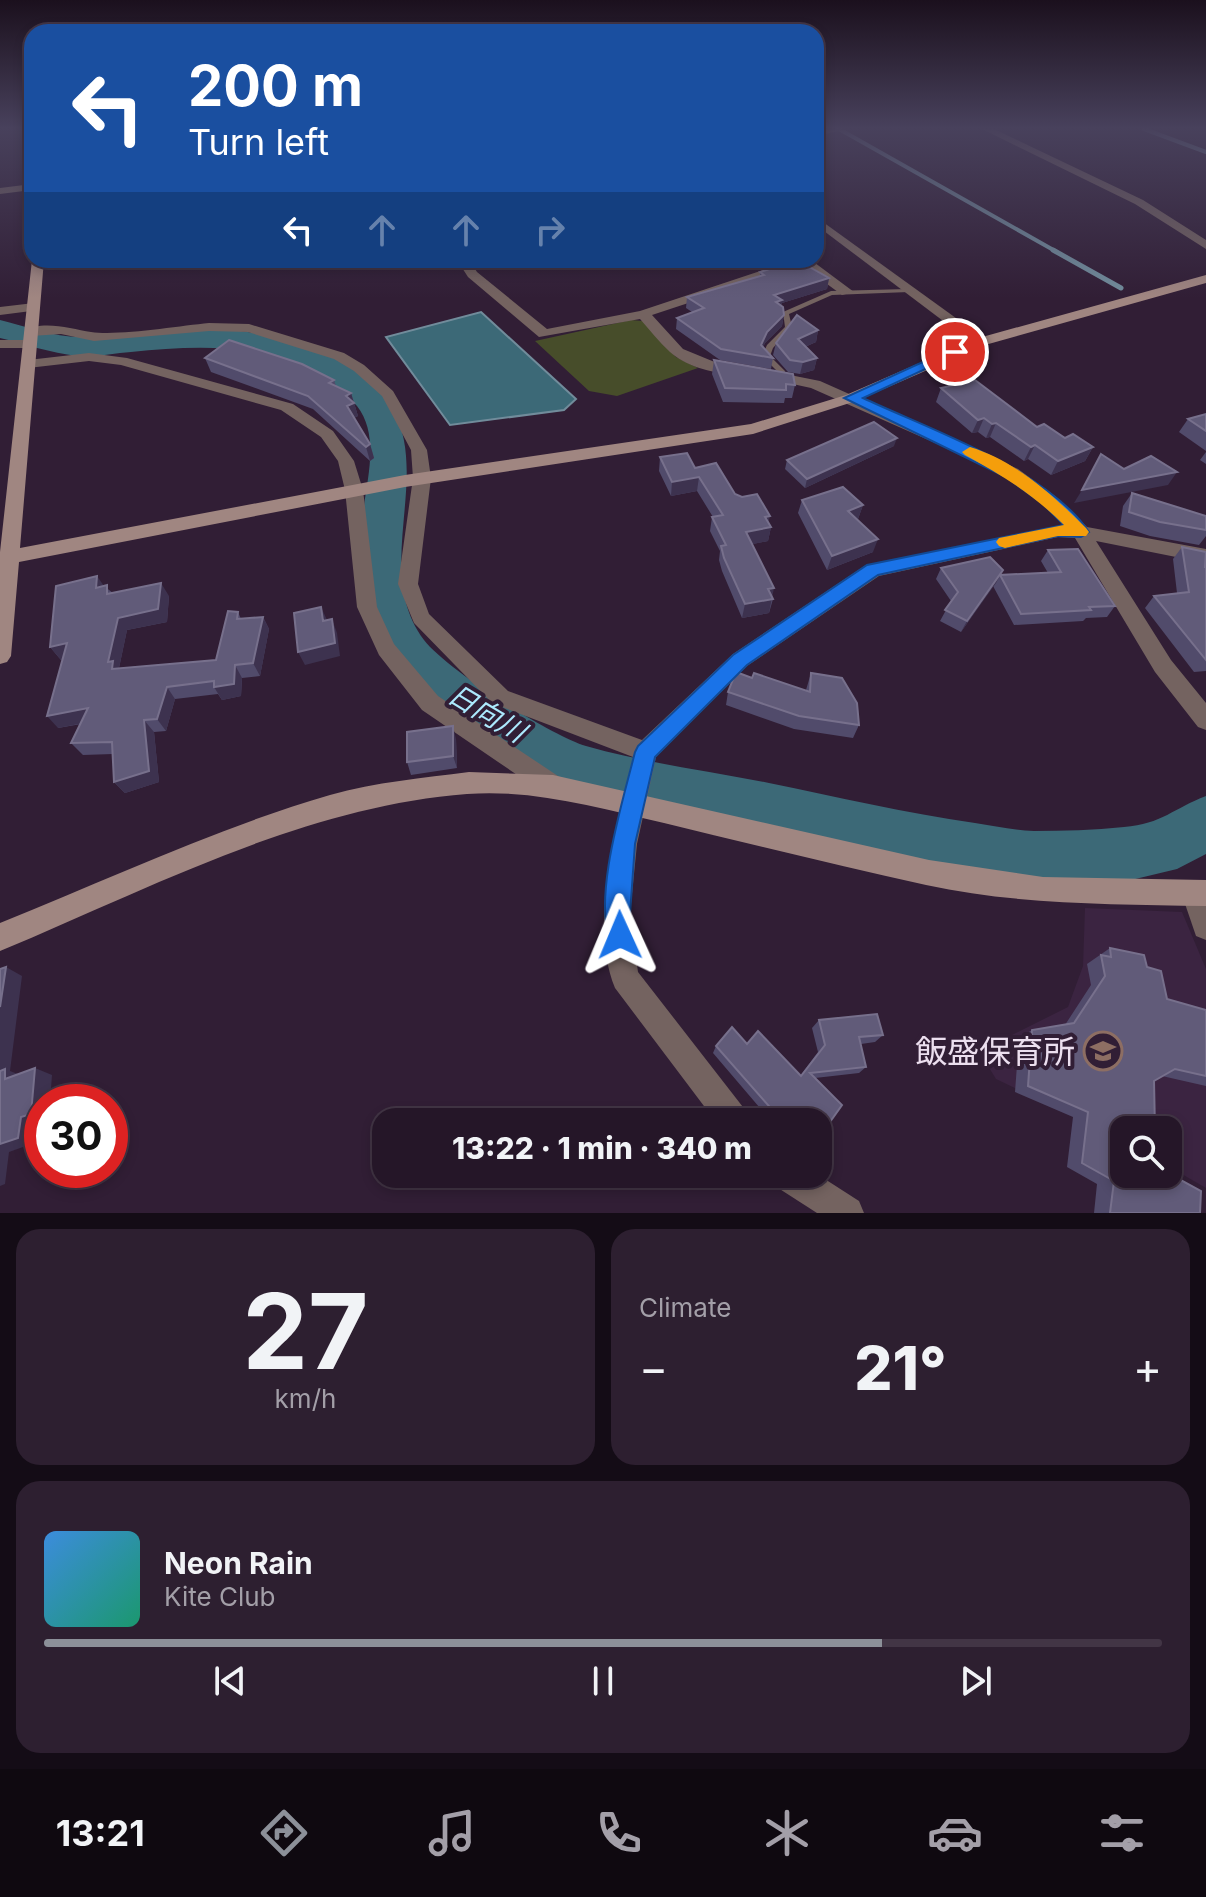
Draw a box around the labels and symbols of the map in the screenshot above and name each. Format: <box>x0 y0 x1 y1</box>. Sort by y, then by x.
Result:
pin <box>921 318 989 386</box>
water label: 日向川 <box>442 677 534 751</box>
position arrow <box>578 893 662 977</box>
school or university icon: 飯盛保育所 <box>1082 1030 1124 1072</box>
place label: 飯盛保育所 <box>915 1032 1075 1071</box>
speed limit sign: 30 <box>24 1084 128 1188</box>

